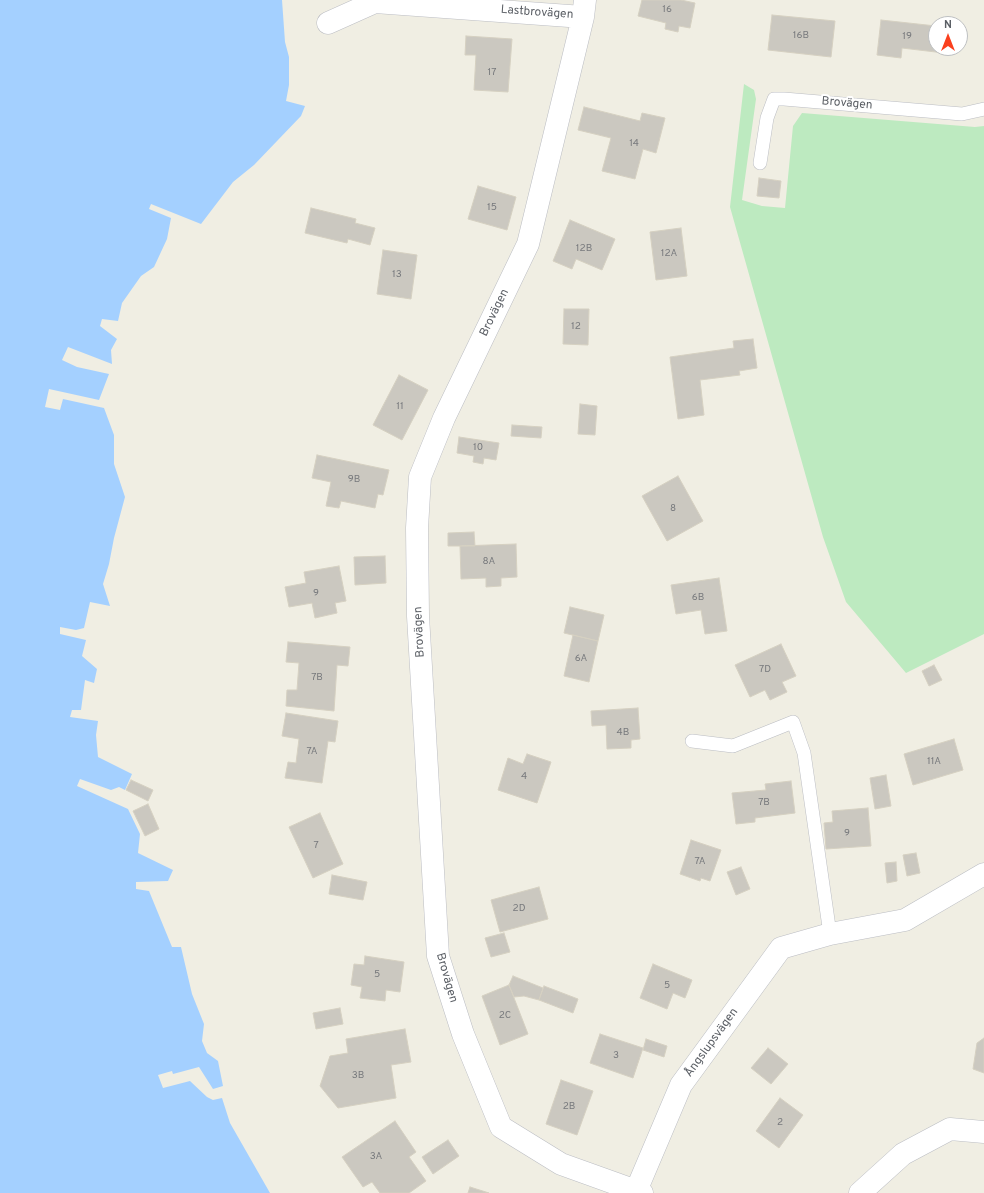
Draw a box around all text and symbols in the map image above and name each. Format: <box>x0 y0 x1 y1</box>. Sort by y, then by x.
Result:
street label: Lastbrovägen <box>500 3 574 23</box>
house number: 16 <box>662 4 672 16</box>
north arrow <box>928 16 968 56</box>
text: N <box>944 18 952 32</box>
house number: 16B <box>793 30 809 42</box>
house number: 19 <box>902 31 912 43</box>
house number: 17 <box>488 67 496 79</box>
street label: Brovägen <box>821 95 873 113</box>
house number: 14 <box>629 138 639 150</box>
house number: 15 <box>487 202 497 214</box>
house number: 12B <box>576 243 592 255</box>
house number: 12A <box>661 248 677 260</box>
house number: 13 <box>392 269 402 281</box>
street label: Brovägen <box>477 287 513 339</box>
house number: 12 <box>571 321 581 333</box>
house number: 11 <box>396 401 404 413</box>
house number: 10 <box>473 442 483 454</box>
house number: 9B <box>348 474 360 486</box>
house number: 8 <box>670 503 676 515</box>
house number: 8A <box>483 556 495 568</box>
house number: 9 <box>313 588 319 600</box>
house number: 6B <box>692 592 704 604</box>
street label: Brovägen <box>411 606 429 658</box>
house number: 6A <box>575 653 587 665</box>
house number: 7D <box>759 664 771 676</box>
house number: 7B <box>311 672 323 684</box>
house number: 4B <box>617 727 629 739</box>
house number: 7A <box>307 746 317 758</box>
house number: 11A <box>927 756 941 768</box>
house number: 4 <box>521 771 527 783</box>
house number: 7B <box>758 797 770 809</box>
house number: 9 <box>844 828 850 840</box>
house number: 7 <box>313 840 319 852</box>
house number: 7A <box>695 856 705 868</box>
house number: 2D <box>513 903 525 915</box>
street label: Brovägen <box>432 951 460 1005</box>
house number: 5 <box>374 969 380 981</box>
house number: 5 <box>664 980 670 992</box>
street label: Ångslupsvägen <box>682 1006 742 1080</box>
house number: 2C <box>499 1010 511 1022</box>
house number: 3 <box>613 1050 619 1062</box>
house number: 3B <box>352 1070 364 1082</box>
house number: 2B <box>563 1101 575 1113</box>
house number: 2 <box>777 1117 783 1129</box>
house number: 3A <box>370 1151 382 1163</box>

